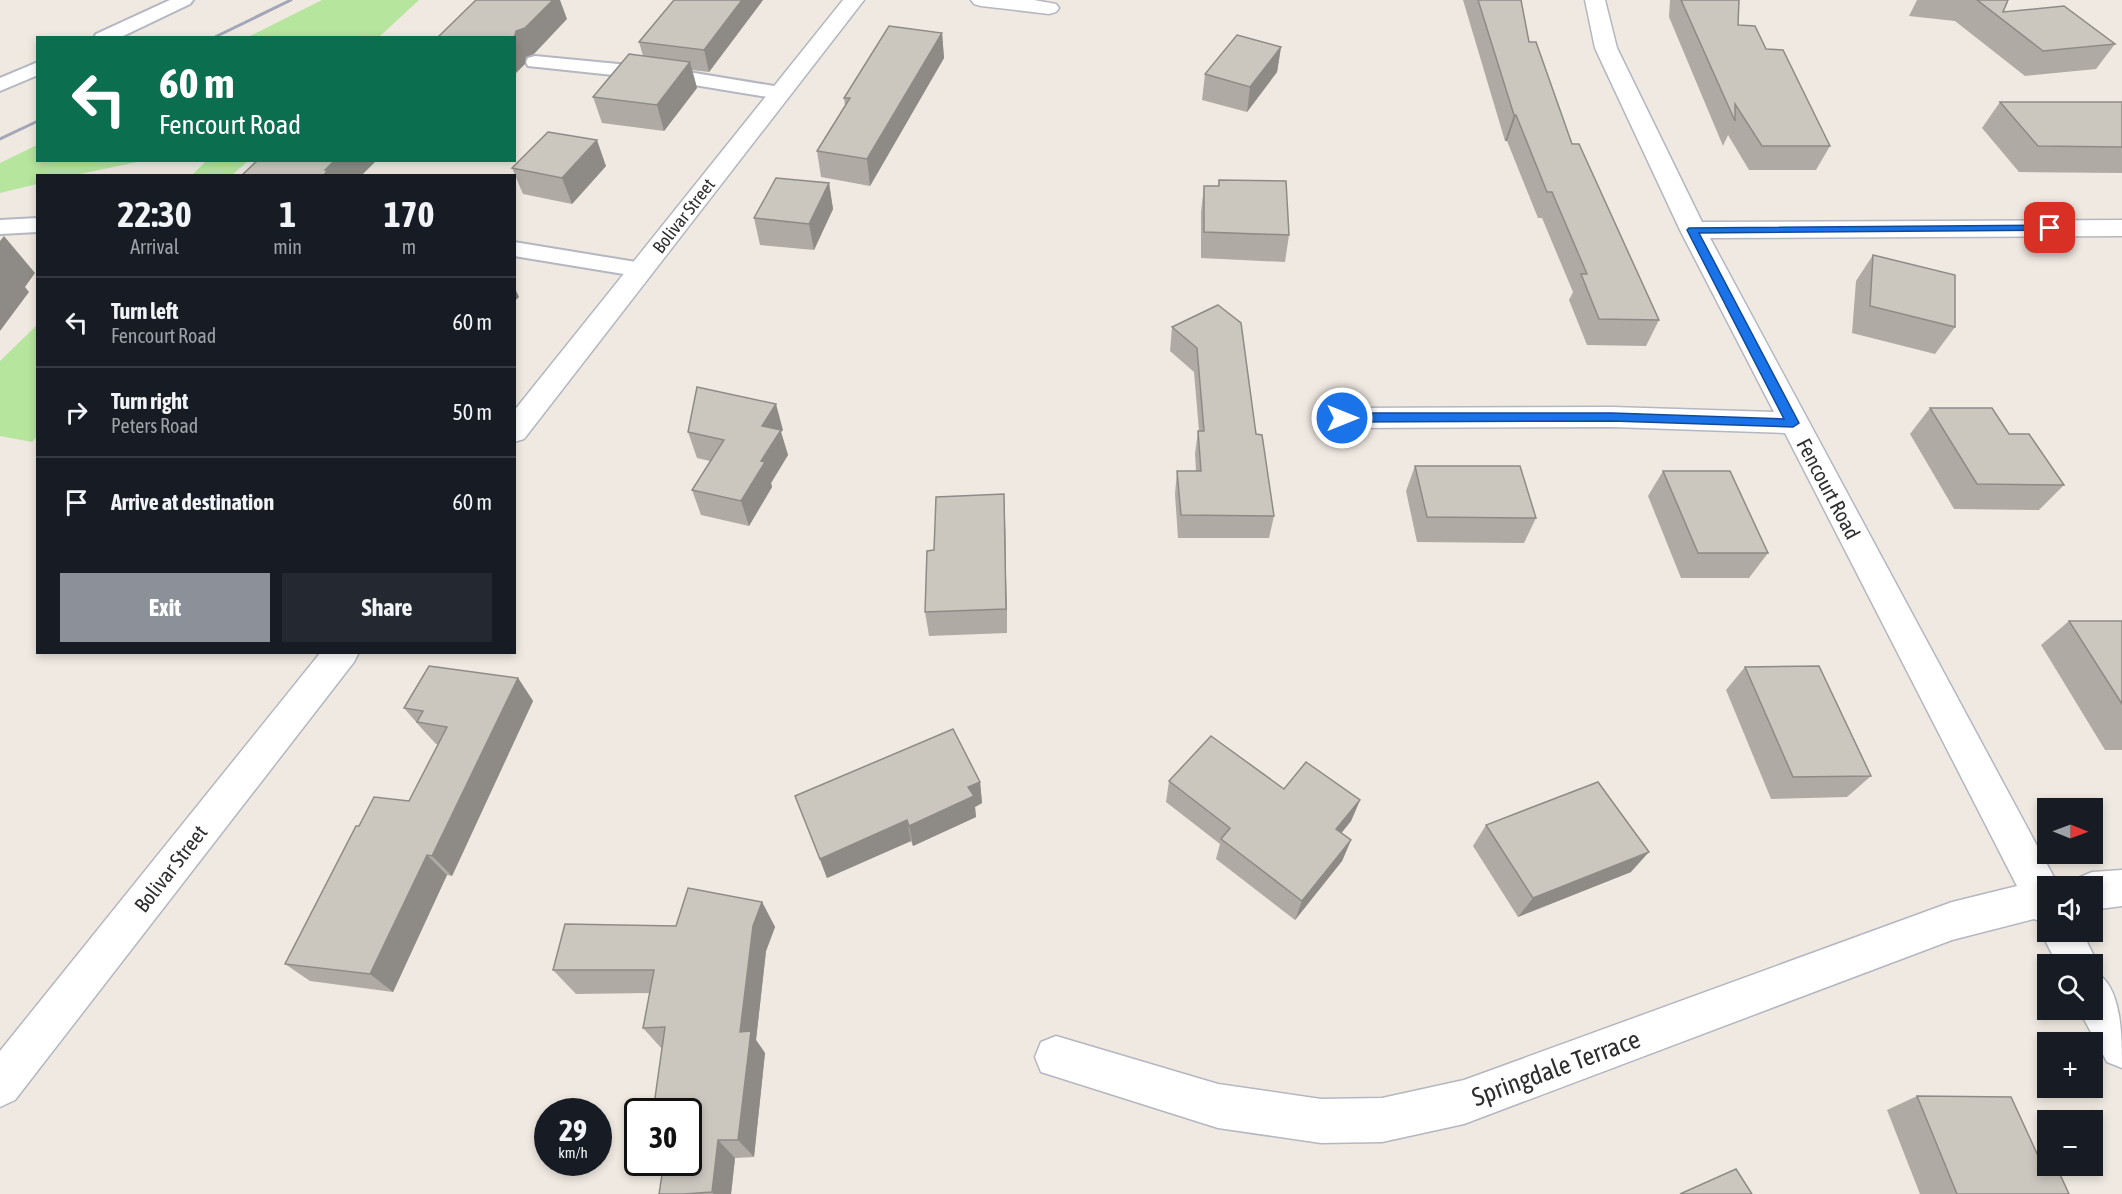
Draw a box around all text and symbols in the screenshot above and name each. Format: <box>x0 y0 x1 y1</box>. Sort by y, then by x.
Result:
text: 60 m <box>159 59 234 107</box>
icon: left <box>60 60 138 138</box>
text: Fencourt Road <box>159 109 301 140</box>
street label: Bolivar Street <box>648 174 719 257</box>
text: 22:30 <box>118 193 192 235</box>
text: 1 <box>279 193 296 235</box>
text: 170 <box>384 193 434 235</box>
pin <box>2024 202 2075 253</box>
icon: arrive <box>2033 211 2066 244</box>
text: Arrival <box>130 235 179 258</box>
text: min <box>273 235 302 258</box>
text: m <box>402 235 416 258</box>
text: Turn left <box>111 298 178 324</box>
icon: left <box>60 306 93 339</box>
text: 60 m <box>452 309 492 335</box>
text: Fencourt Road <box>111 324 216 347</box>
position arrow <box>1310 386 1374 450</box>
text: Turn right <box>111 388 188 414</box>
icon: right <box>60 396 93 429</box>
text: 50 m <box>452 399 492 425</box>
text: Peters Road <box>111 414 198 437</box>
street label: Fencourt Road <box>1792 434 1865 543</box>
icon: arrive <box>60 486 93 519</box>
text: Arrive at destination <box>111 489 274 515</box>
text: 60 m <box>452 489 492 515</box>
button: Exit <box>60 573 270 642</box>
button: Share <box>282 573 492 642</box>
north arrow <box>2037 798 2103 864</box>
map controls <box>2037 798 2103 1176</box>
street label: Bolivar Street <box>129 820 212 917</box>
button: sound <box>2037 876 2103 942</box>
button: search <box>2037 954 2103 1020</box>
street label: Springdale Terrace <box>1468 1024 1644 1112</box>
button: + <box>2037 1032 2103 1098</box>
speed limit sign: 30 <box>624 1098 702 1176</box>
button: − <box>2037 1110 2103 1176</box>
text: 29 <box>559 1113 587 1147</box>
text: km/h <box>558 1144 588 1161</box>

